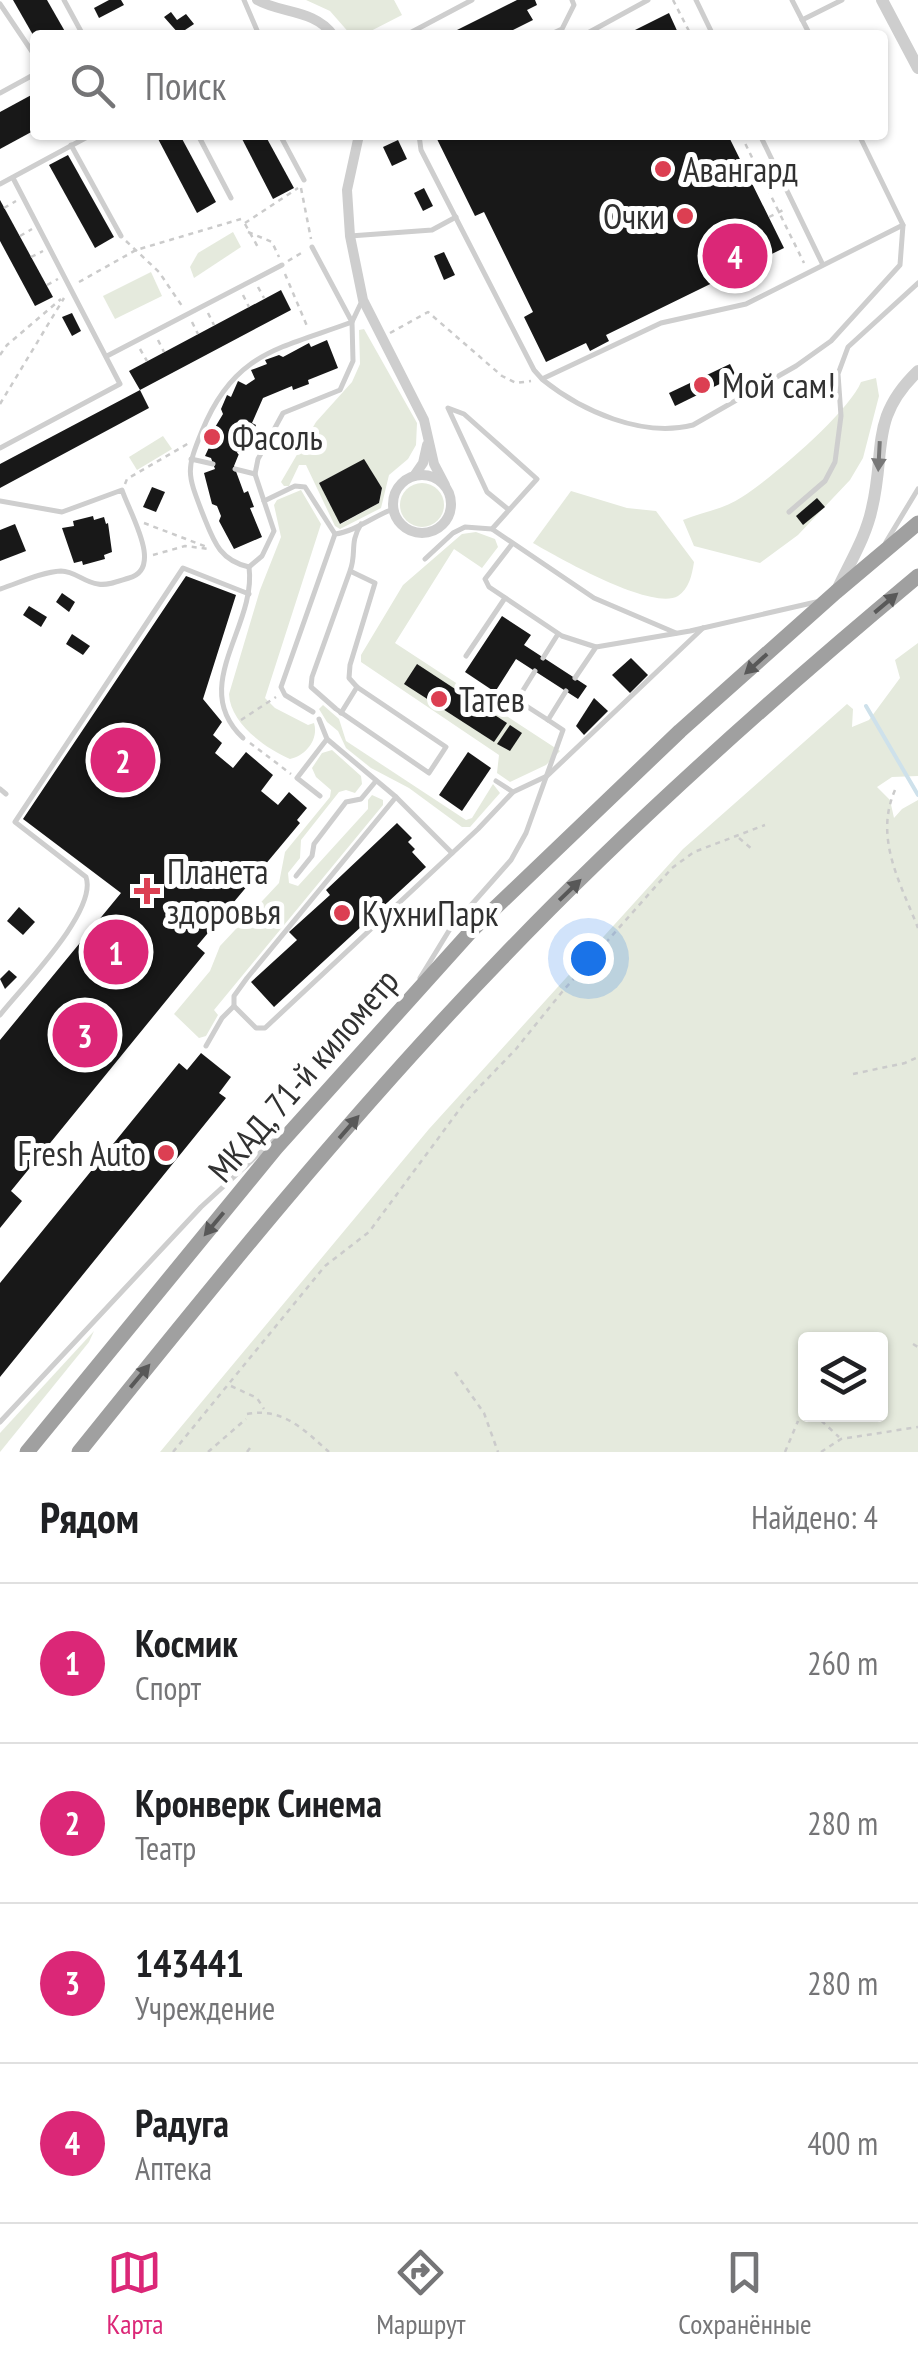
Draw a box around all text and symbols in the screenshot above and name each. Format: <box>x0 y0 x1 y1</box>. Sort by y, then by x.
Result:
search box <box>30 30 888 140</box>
icon: search <box>65 58 120 113</box>
text: Поиск <box>145 61 226 110</box>
place label: Авангард <box>683 146 798 192</box>
marker: Авангард <box>652 158 674 180</box>
place label: Очки <box>603 193 665 239</box>
marker: Очки <box>674 205 696 227</box>
pin: 4 <box>702 218 768 294</box>
place label: Мой сам! <box>722 362 836 408</box>
marker: Мой сам! <box>691 374 713 396</box>
place label: Фасоль <box>232 414 323 460</box>
marker: Фасоль <box>201 426 223 448</box>
one-way arrow <box>871 441 887 473</box>
one-way arrow <box>873 592 898 614</box>
one-way arrow <box>744 652 769 674</box>
place label: Татев <box>459 676 525 722</box>
marker: Татев <box>428 688 450 710</box>
pin: 2 <box>90 722 156 798</box>
place label: Планета здоровья <box>167 848 281 934</box>
one-way arrow <box>558 878 582 902</box>
marker: Планета здоровья <box>136 880 158 902</box>
place label: КухниПарк <box>362 890 499 936</box>
marker: КухниПарк <box>331 902 353 924</box>
pin: 1 <box>84 914 148 990</box>
your location <box>563 933 614 984</box>
street label: МКАД, 71-й километр <box>198 959 408 1191</box>
pin: 3 <box>52 998 118 1072</box>
one-way arrow <box>338 1115 360 1140</box>
place label: Fresh Auto <box>18 1130 146 1176</box>
marker: Fresh Auto <box>155 1142 177 1164</box>
one-way arrow <box>204 1211 225 1236</box>
map controls <box>798 1332 888 1422</box>
button: layers <box>798 1332 888 1422</box>
one-way arrow <box>129 1364 150 1389</box>
text: Рядом <box>40 1490 139 1545</box>
text: Найдено: 4 <box>751 1496 878 1538</box>
text: Космик <box>135 1618 238 1667</box>
text: 1 <box>65 1642 80 1684</box>
text: 260 m <box>807 1642 878 1684</box>
text: Спорт <box>135 1667 201 1709</box>
text: Кронверк Синема <box>135 1778 382 1827</box>
text: 2 <box>65 1802 80 1844</box>
text: 280 m <box>807 1802 878 1844</box>
text: Театр <box>135 1827 196 1869</box>
text: 143441 <box>135 1938 244 1987</box>
text: 3 <box>65 1962 80 2004</box>
text: 280 m <box>807 1962 878 2004</box>
text: Учреждение <box>135 1987 275 2029</box>
text: Радуга <box>135 2098 229 2147</box>
text: 4 <box>65 2122 80 2164</box>
text: 400 m <box>807 2122 878 2164</box>
text: Аптека <box>135 2147 212 2189</box>
tab: Карта <box>106 2245 163 2342</box>
tab: Маршрут <box>376 2245 466 2342</box>
tab: Сохранённые <box>678 2245 812 2342</box>

